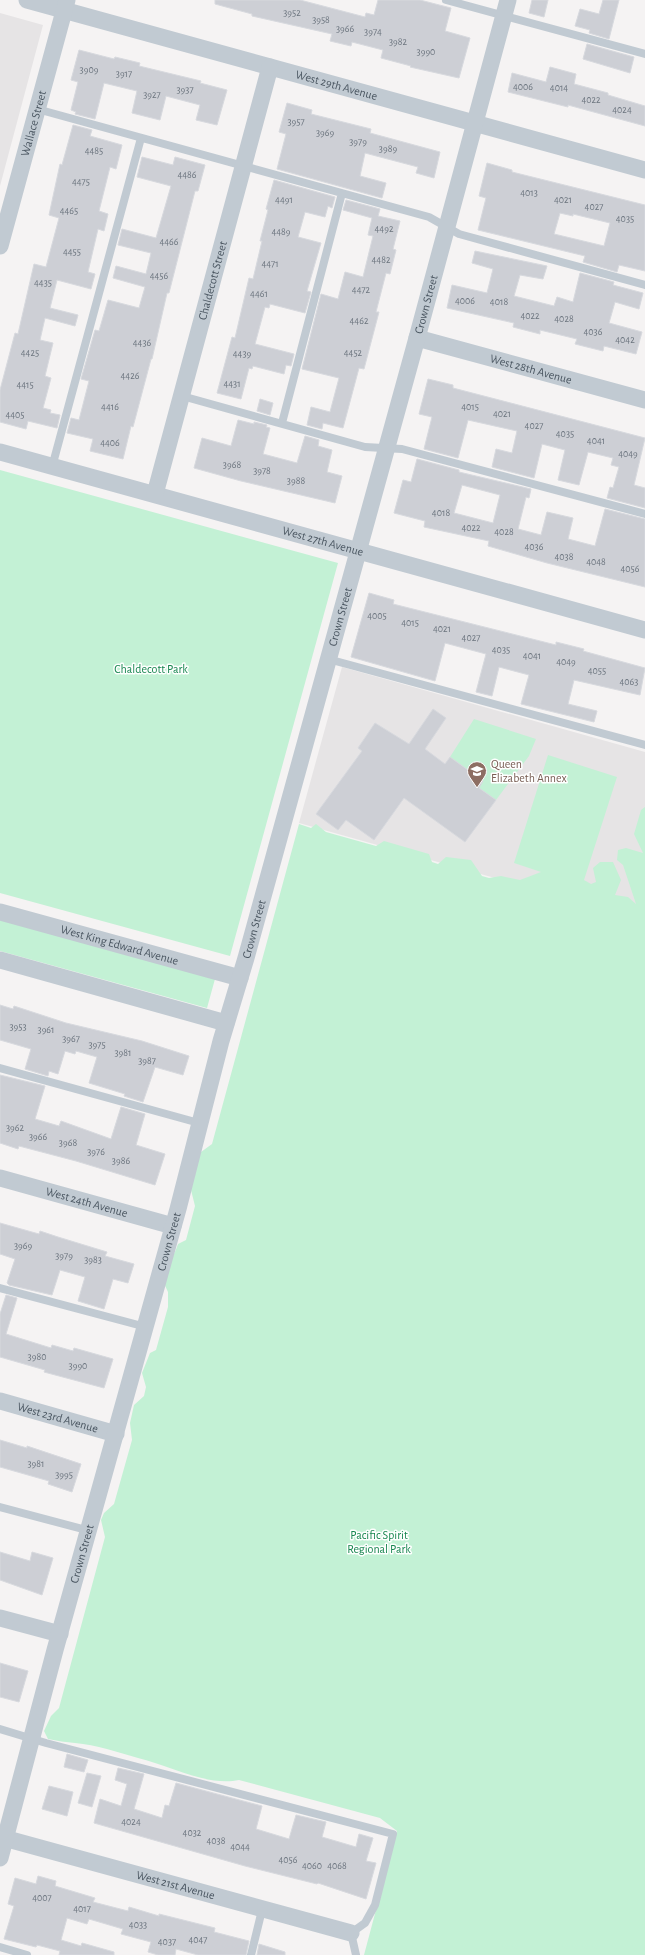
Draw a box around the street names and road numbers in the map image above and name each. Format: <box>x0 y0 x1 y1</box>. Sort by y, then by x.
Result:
street label: West 29th Avenue <box>294 68 379 102</box>
street label: Wallace Street <box>19 89 48 158</box>
street label: Chaldecott Street <box>196 240 229 321</box>
street label: Crown Street <box>412 274 440 335</box>
street label: West 28th Avenue <box>489 352 573 386</box>
street label: West 27th Avenue <box>281 524 365 558</box>
street label: Crown Street <box>326 586 354 647</box>
street label: Crown Street <box>240 898 268 960</box>
street label: West King Edward Avenue <box>59 923 180 967</box>
street label: West 24th Avenue <box>44 1185 129 1219</box>
street label: Crown Street <box>155 1211 183 1272</box>
street label: West 23rd Avenue <box>16 1400 100 1435</box>
street label: Crown Street <box>68 1523 96 1584</box>
street label: West 21st Avenue <box>135 1869 216 1901</box>

